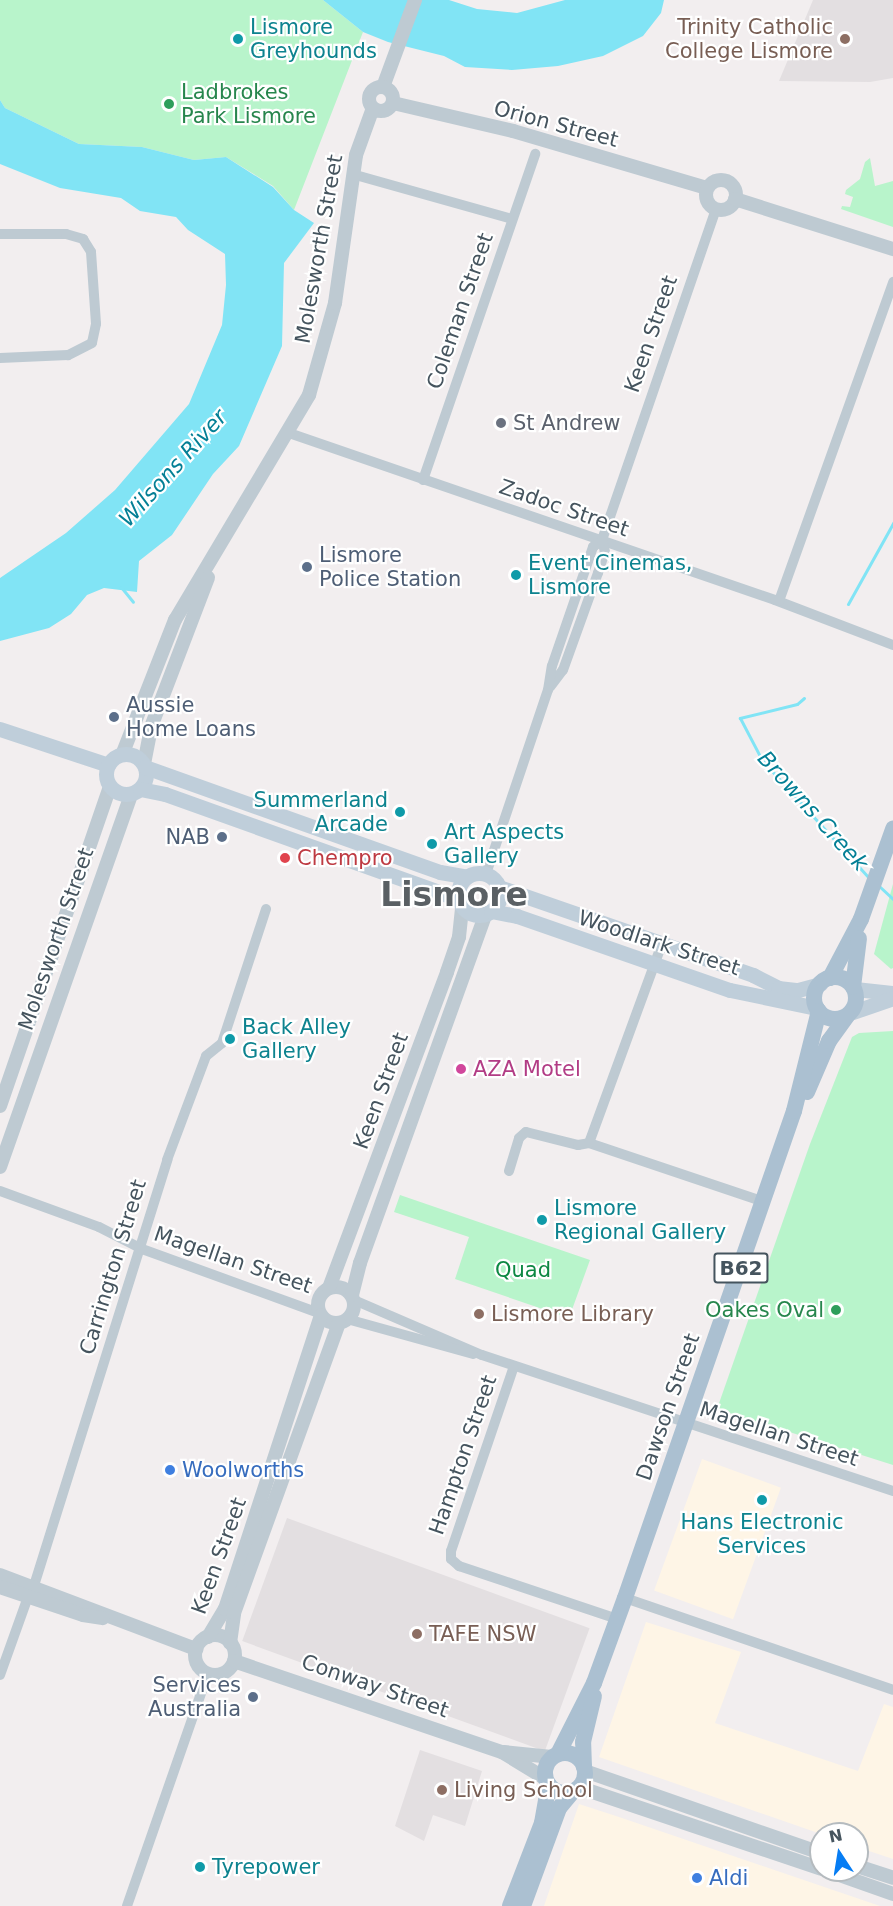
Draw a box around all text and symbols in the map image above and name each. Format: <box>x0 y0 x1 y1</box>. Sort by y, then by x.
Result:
place label: Lismore Greyhounds <box>250 14 377 64</box>
place label: Trinity Catholic College Lismore <box>665 14 833 64</box>
marker: Lismore Greyhounds <box>231 32 245 46</box>
marker: Trinity Catholic College Lismore <box>838 32 852 46</box>
place label: Ladbrokes Park Lismore <box>181 79 316 129</box>
street label: Orion Street <box>491 95 621 153</box>
marker: Ladbrokes Park Lismore <box>162 97 176 111</box>
street label: Molesworth Street <box>290 153 348 345</box>
street label: Coleman Street <box>421 230 499 392</box>
street label: Keen Street <box>619 272 683 396</box>
water label: Wilsons River <box>114 404 232 532</box>
place label: St Andrew <box>513 410 621 436</box>
marker: St Andrew <box>494 416 508 430</box>
street label: Zadoc Street <box>496 474 632 542</box>
place label: Lismore Police Station <box>319 542 461 592</box>
place label: Event Cinemas, Lismore <box>528 550 693 600</box>
marker: Lismore Police Station <box>300 560 314 574</box>
marker: Event Cinemas, Lismore <box>509 568 523 582</box>
place label: Aussie Home Loans <box>126 692 256 742</box>
marker: Aussie Home Loans <box>107 710 121 724</box>
water label: Browns Creek <box>752 746 874 876</box>
place label: Summerland Arcade <box>254 787 388 837</box>
marker: Summerland Arcade <box>393 805 407 819</box>
place label: Art Aspects Gallery <box>444 819 564 869</box>
place label: NAB <box>166 824 210 850</box>
marker: NAB <box>215 830 229 844</box>
marker: Art Aspects Gallery <box>425 837 439 851</box>
street label: Molesworth Street <box>13 844 99 1034</box>
place label: Chempro <box>297 845 393 871</box>
marker: Chempro <box>278 851 292 865</box>
district label: Lismore <box>380 875 528 915</box>
street label: Woodlark Street <box>575 905 743 981</box>
place label: Back Alley Gallery <box>242 1014 351 1064</box>
street label: Keen Street <box>348 1029 414 1153</box>
marker: Back Alley Gallery <box>223 1032 237 1046</box>
place label: AZA Motel <box>473 1056 581 1082</box>
marker: AZA Motel <box>454 1062 468 1076</box>
street label: Carrington Street <box>74 1176 152 1358</box>
place label: Lismore Regional Gallery <box>554 1195 726 1245</box>
marker: Lismore Regional Gallery <box>535 1213 549 1227</box>
street label: Magellan Street <box>151 1221 315 1299</box>
road number: B62 <box>712 1251 770 1285</box>
park label: Quad <box>495 1257 551 1283</box>
place label: Oakes Oval <box>705 1297 824 1323</box>
place label: Lismore Library <box>491 1301 654 1327</box>
marker: Oakes Oval <box>829 1303 843 1317</box>
marker: Lismore Library <box>472 1307 486 1321</box>
street label: Dawson Street <box>631 1330 705 1484</box>
street label: Hampton Street <box>424 1372 502 1538</box>
street label: Magellan Street <box>696 1396 862 1472</box>
place label: Woolworths <box>182 1457 304 1483</box>
marker: Woolworths <box>163 1463 177 1477</box>
marker: Hans Electronic Services <box>755 1493 769 1507</box>
street label: Keen Street <box>186 1494 252 1618</box>
place label: Hans Electronic Services <box>680 1509 844 1559</box>
place label: TAFE NSW <box>429 1621 536 1647</box>
marker: TAFE NSW <box>410 1627 424 1641</box>
street label: Conway Street <box>298 1649 452 1723</box>
place label: Services Australia <box>148 1672 241 1722</box>
marker: Services Australia <box>246 1690 260 1704</box>
place label: Living School <box>454 1777 593 1803</box>
marker: Living School <box>435 1783 449 1797</box>
north arrow <box>809 1822 869 1882</box>
text: N <box>827 1825 844 1847</box>
place label: Tyrepower <box>212 1854 320 1880</box>
marker: Tyrepower <box>193 1860 207 1874</box>
place label: Aldi <box>709 1865 748 1891</box>
marker: Aldi <box>690 1871 704 1885</box>

